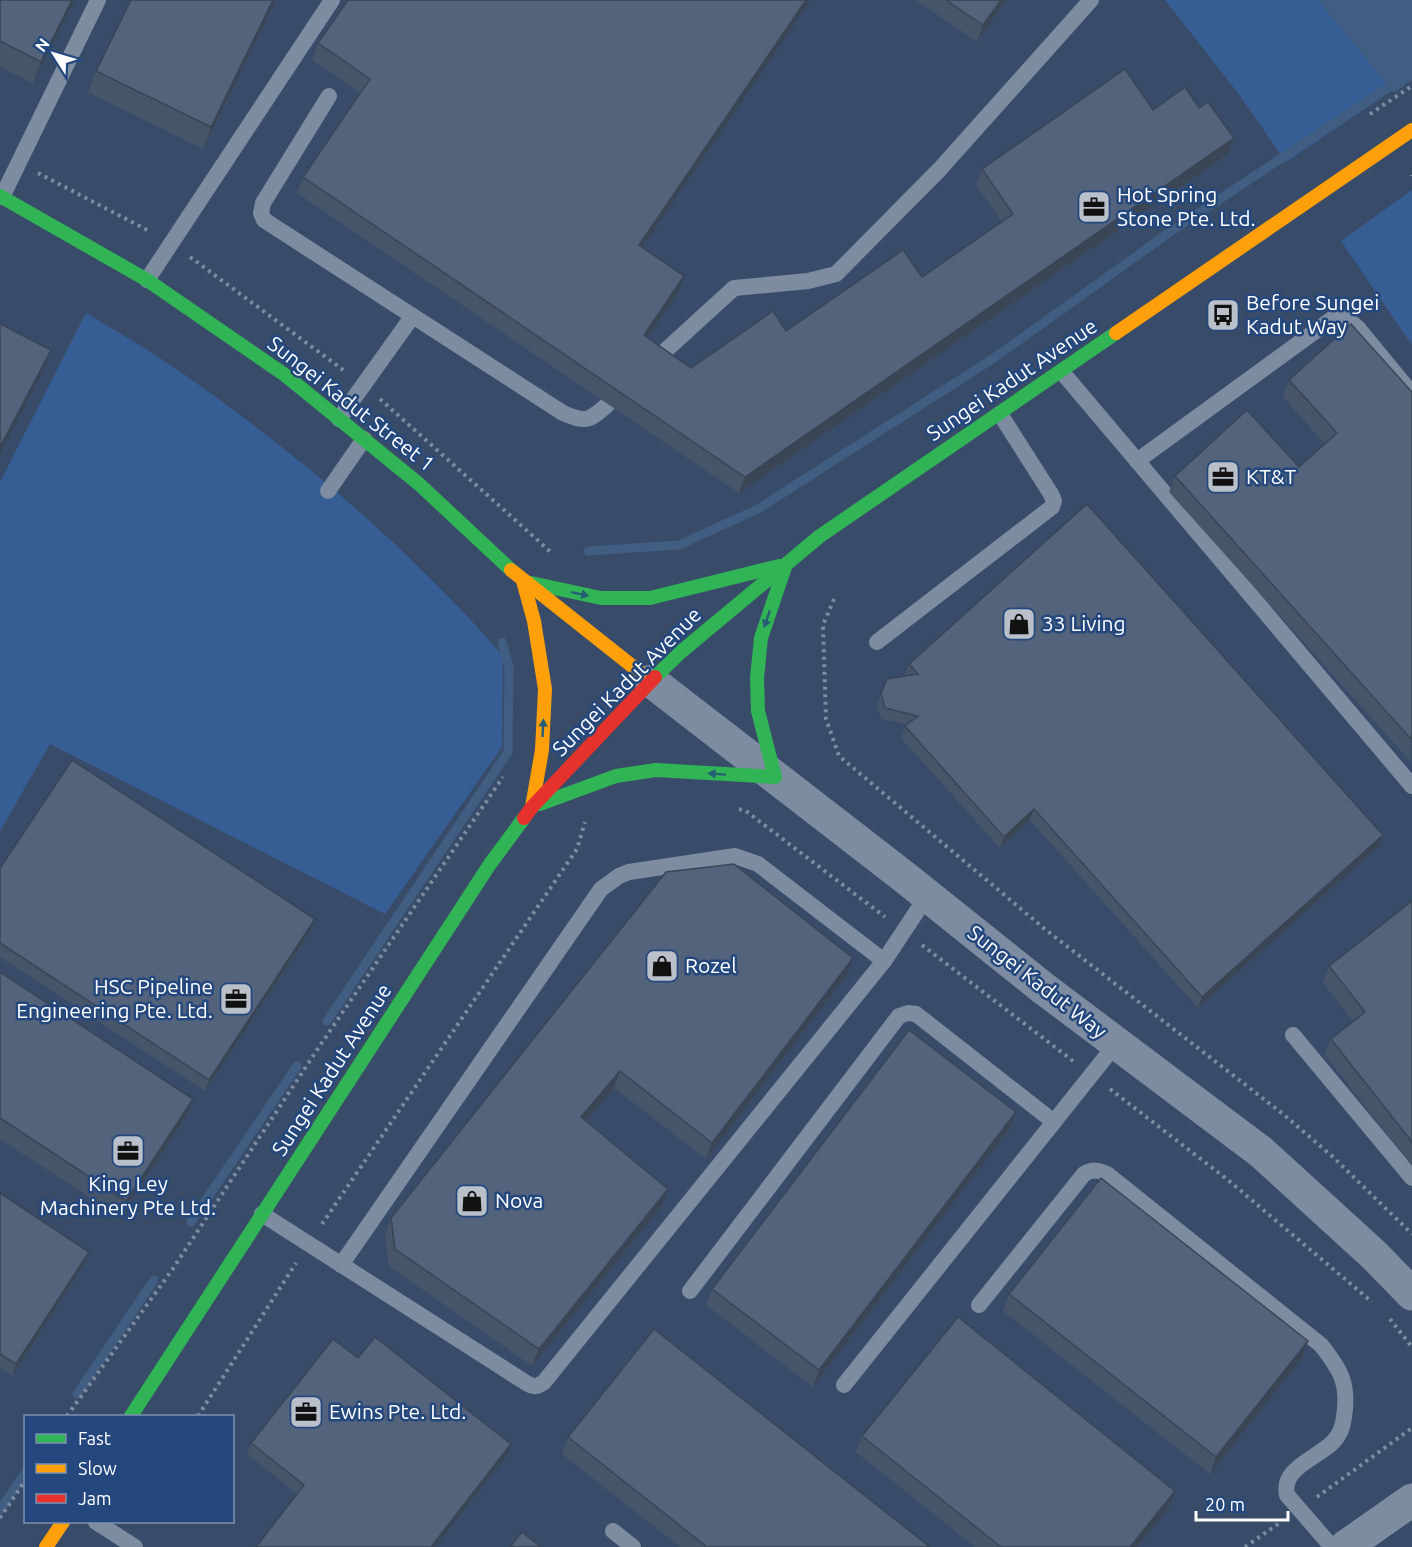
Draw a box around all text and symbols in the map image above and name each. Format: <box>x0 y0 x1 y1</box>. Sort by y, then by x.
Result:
north arrow <box>24 24 84 84</box>
text: N <box>31 35 53 55</box>
place label: Hot Spring Stone Pte. Ltd. <box>1117 182 1256 230</box>
office icon: Hot Spring Stone Pte. Ltd. <box>1076 189 1112 225</box>
place label: Before Sungei Kadut Way <box>1246 290 1379 338</box>
bus stop icon: Before Sungei Kadut Way <box>1205 297 1241 333</box>
street label: Sungei Kadut Avenue <box>922 313 1101 445</box>
street label: Sungei Kadut Street 1 <box>264 331 440 476</box>
office icon: KT&T <box>1205 459 1241 495</box>
place label: KT&T <box>1246 464 1297 488</box>
one-way arrow <box>571 589 590 599</box>
street label: Sungei Kadut Avenue <box>547 602 706 761</box>
shop icon: 33 Living <box>1001 606 1037 642</box>
one-way arrow <box>762 610 771 628</box>
place label: 33 Living <box>1042 611 1126 635</box>
one-way arrow <box>539 719 548 738</box>
one-way arrow <box>707 769 726 778</box>
street label: Sungei Kadut Way <box>963 920 1112 1043</box>
shop icon: Rozel <box>644 948 680 984</box>
place label: Rozel <box>685 953 737 977</box>
place label: HSC Pipeline Engineering Pte. Ltd. <box>16 974 213 1022</box>
street label: Sungei Kadut Avenue <box>267 979 396 1160</box>
office icon: HSC Pipeline Engineering Pte. Ltd. <box>218 981 254 1017</box>
office icon: King Ley Machinery Pte Ltd. <box>110 1133 146 1169</box>
place label: King Ley Machinery Pte Ltd. <box>40 1171 216 1219</box>
shop icon: Nova <box>454 1183 490 1219</box>
place label: Nova <box>495 1188 543 1212</box>
office icon: Ewins Pte. Ltd. <box>288 1394 324 1430</box>
place label: Ewins Pte. Ltd. <box>329 1399 467 1423</box>
legend <box>24 1415 234 1523</box>
text: Fast <box>78 1428 111 1448</box>
text: Slow <box>78 1458 117 1478</box>
scale bar <box>1196 1484 1288 1522</box>
text: Jam <box>78 1488 112 1508</box>
text: 20 m <box>1205 1494 1245 1514</box>

